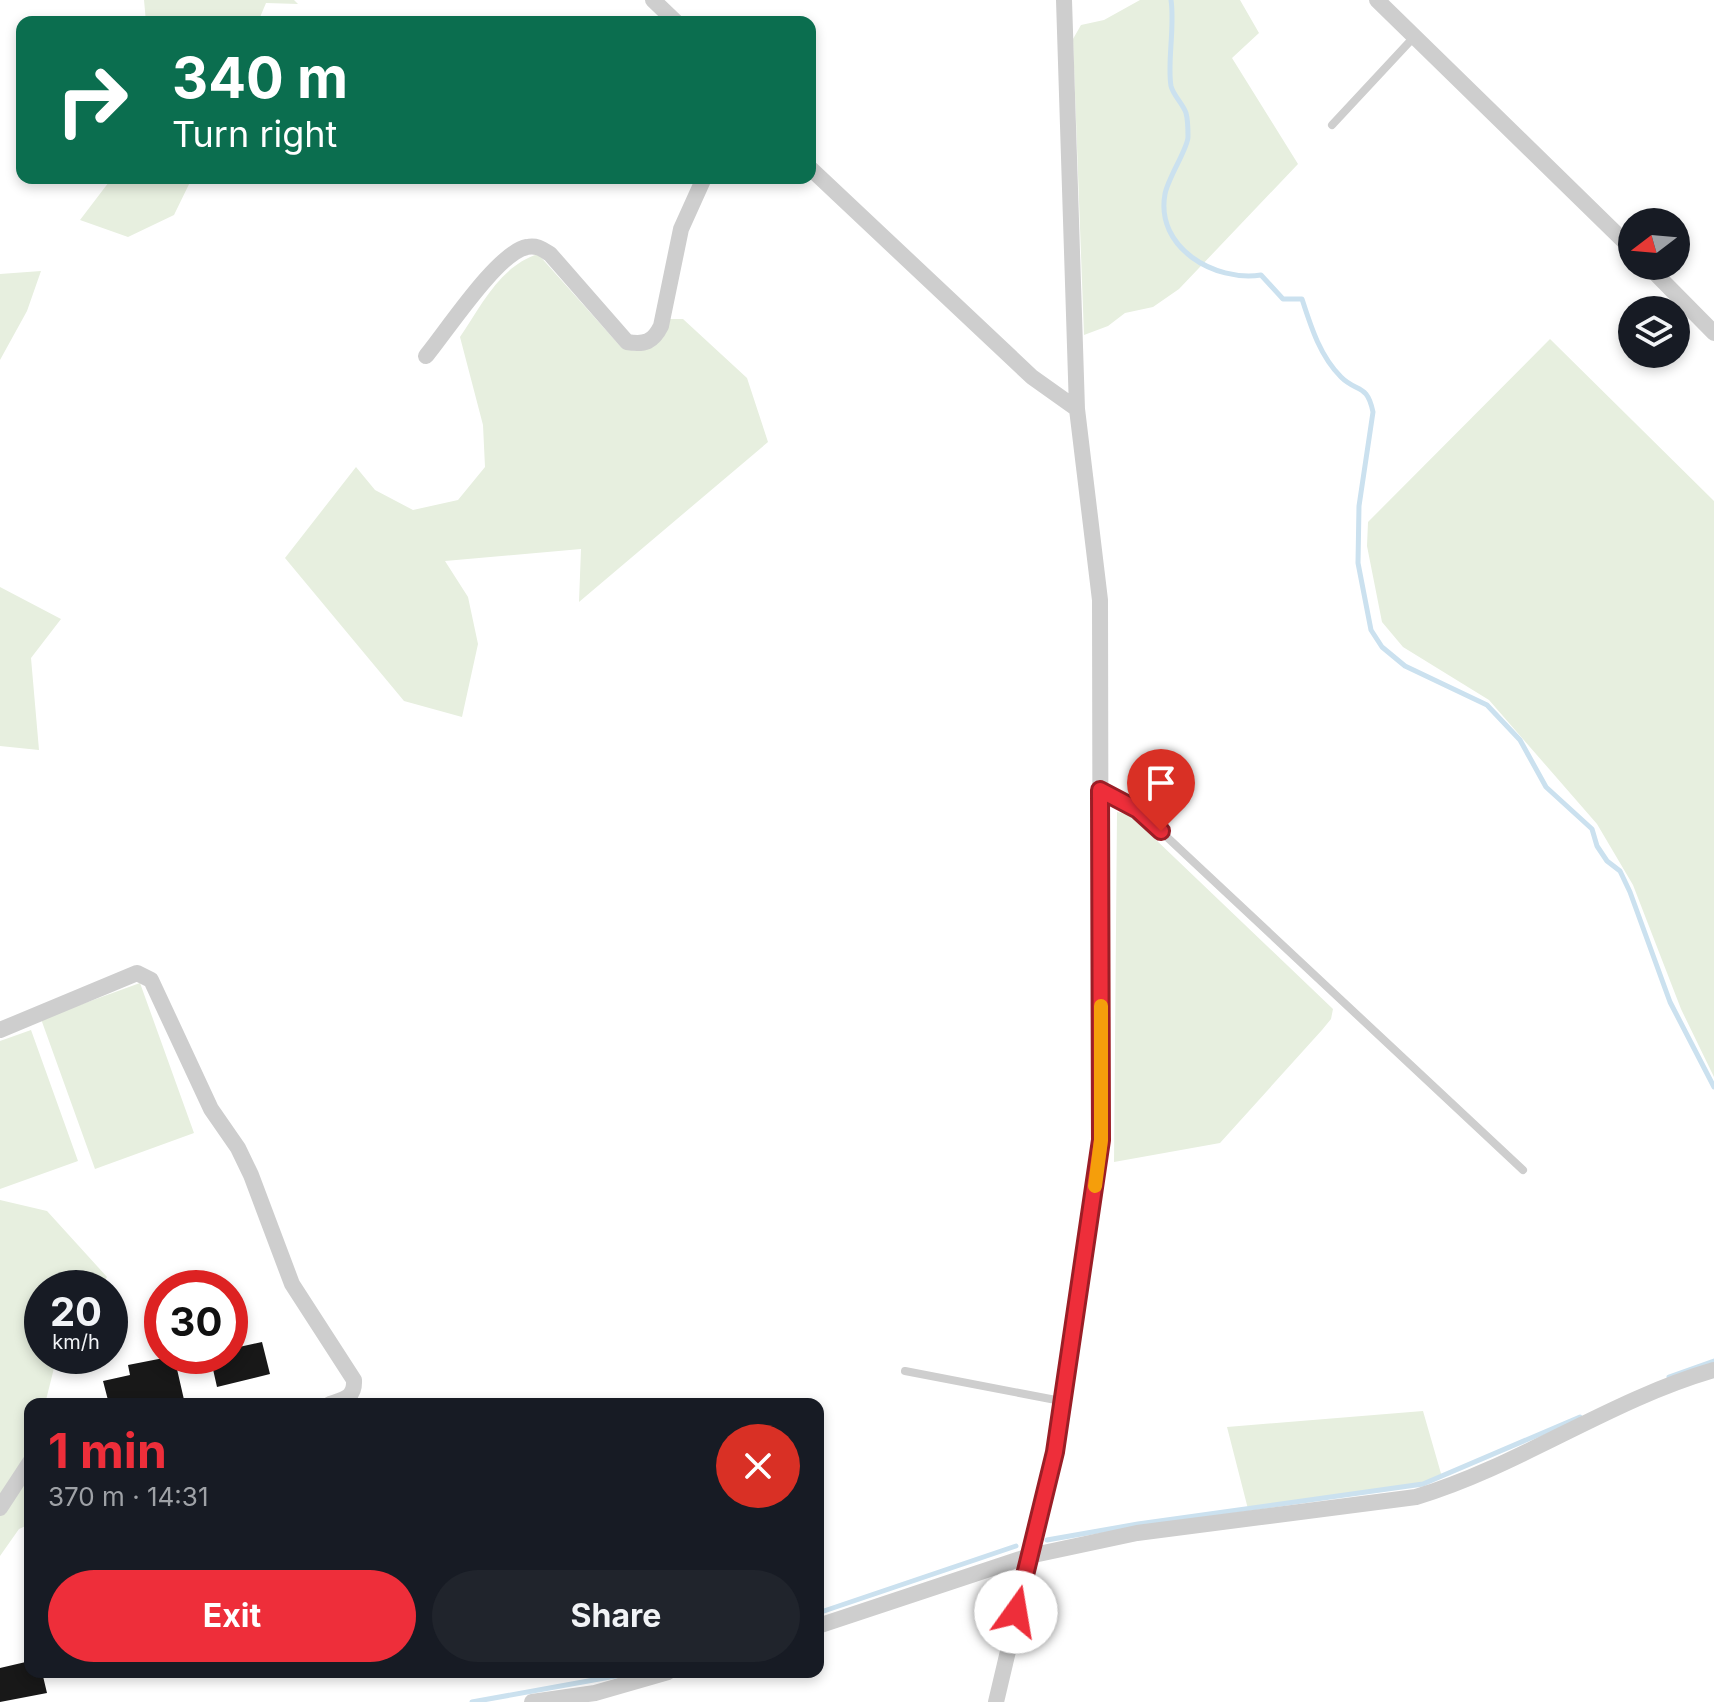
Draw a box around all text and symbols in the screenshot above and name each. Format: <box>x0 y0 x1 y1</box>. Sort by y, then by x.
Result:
text: 340 m <box>172 44 348 112</box>
icon: right <box>40 48 144 152</box>
text: Turn right <box>172 112 337 156</box>
north arrow <box>1618 208 1690 280</box>
map controls <box>1618 208 1690 368</box>
button: layers <box>1618 296 1690 368</box>
pin <box>1127 749 1195 831</box>
icon: arrive <box>1139 761 1183 805</box>
speed limit sign: 30 <box>144 1270 248 1374</box>
text: 20 <box>50 1287 102 1336</box>
text: km/h <box>52 1330 100 1354</box>
text: 1 min <box>48 1421 167 1480</box>
button: close <box>716 1424 800 1508</box>
text: 370 m · 14:31 <box>48 1481 208 1512</box>
button: Exit <box>48 1570 416 1662</box>
button: Share <box>432 1570 800 1662</box>
position arrow <box>974 1570 1058 1654</box>

